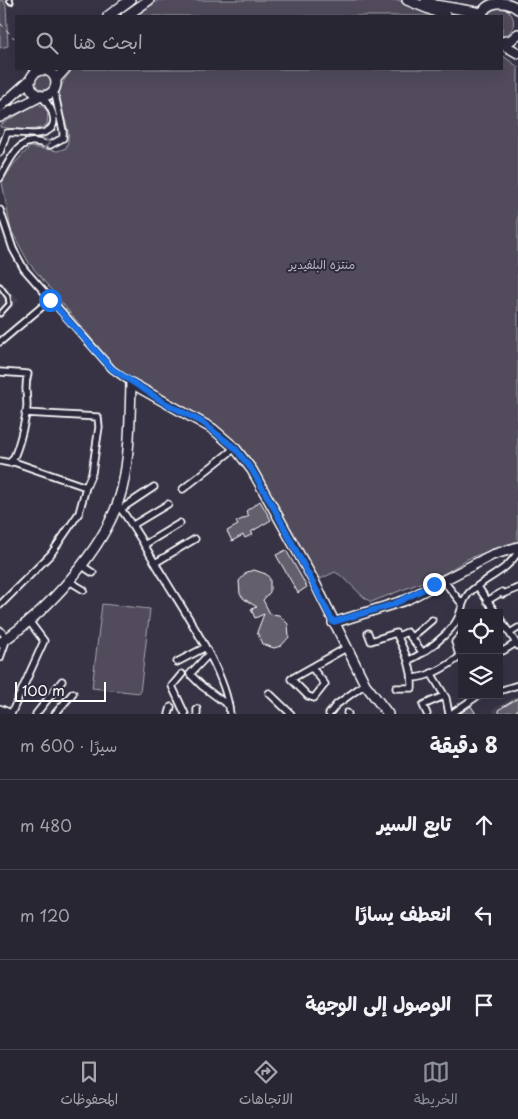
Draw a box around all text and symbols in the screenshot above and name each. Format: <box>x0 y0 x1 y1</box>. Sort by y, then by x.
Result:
search box <box>15 15 503 70</box>
text: ابحث هنا <box>73 27 143 55</box>
icon: search <box>33 29 61 57</box>
one-way arrow <box>44 138 52 149</box>
park label: منتزه البلفيدير <box>288 255 355 273</box>
route start <box>39 289 62 312</box>
route end <box>423 573 446 596</box>
map controls <box>458 609 503 699</box>
button: locate <box>458 609 503 654</box>
button: layers <box>458 654 503 699</box>
scale bar <box>15 679 106 702</box>
text: 100 m <box>22 680 65 701</box>
text: 8 دقيقة <box>430 728 498 760</box>
text: سيرًا · 600 m <box>20 733 117 757</box>
text: تابع السير <box>377 809 451 837</box>
icon: ahead <box>470 811 498 839</box>
text: 480 m <box>20 813 72 837</box>
text: انعطف يسارًا <box>355 899 451 927</box>
icon: left <box>470 901 498 929</box>
text: 120 m <box>20 903 70 927</box>
text: الوصول إلى الوجهة <box>305 989 451 1017</box>
icon: arrive <box>470 991 498 1019</box>
tab: المحفوظات <box>60 1058 118 1112</box>
tab: الاتجاهات <box>239 1058 293 1112</box>
tab: الخريطة <box>414 1058 458 1112</box>

